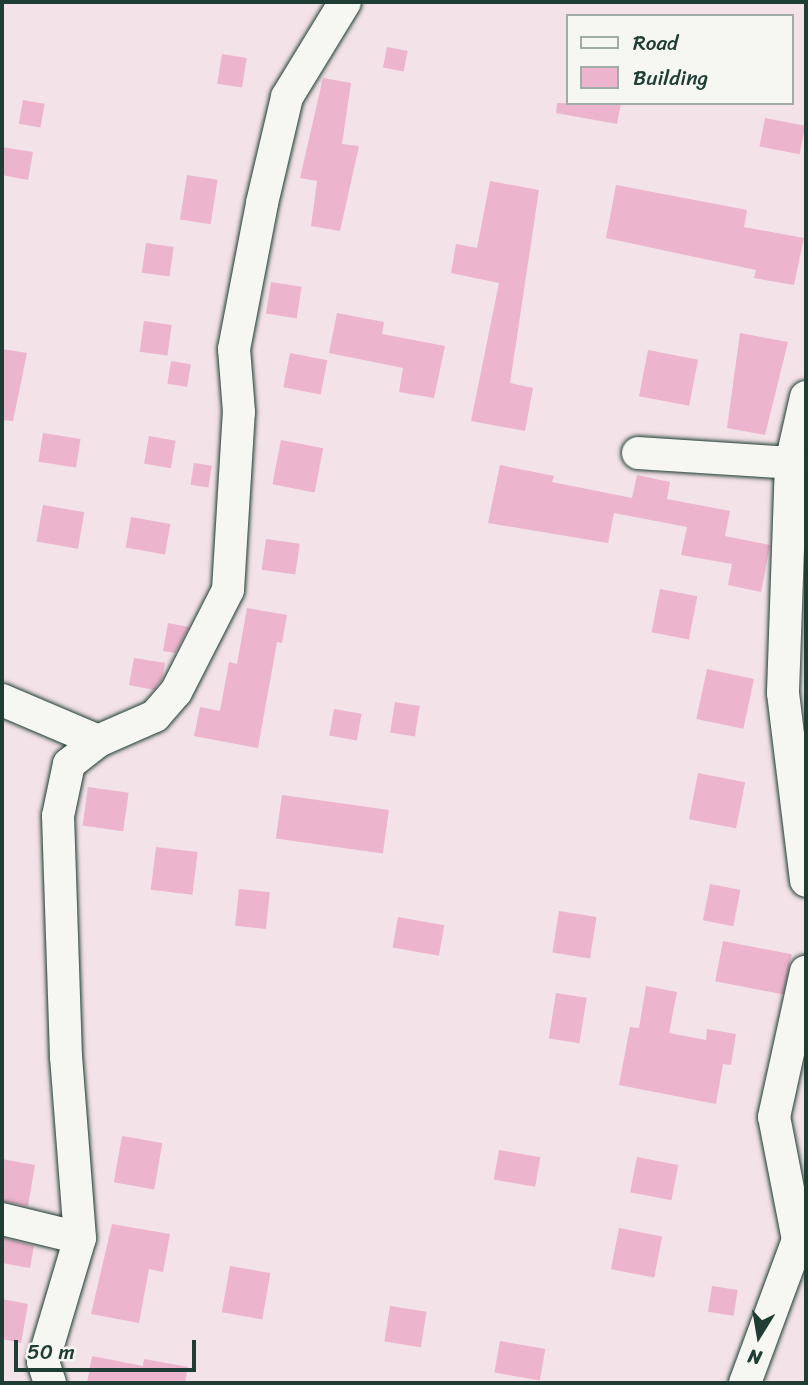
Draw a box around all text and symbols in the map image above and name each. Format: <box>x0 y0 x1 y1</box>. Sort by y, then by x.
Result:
legend <box>566 14 794 105</box>
text: Road <box>633 24 678 62</box>
text: Building <box>633 59 708 97</box>
north arrow <box>724 1301 794 1371</box>
scale bar <box>18 1326 200 1370</box>
text: 50 m <box>27 1333 75 1371</box>
text: N <box>745 1340 765 1375</box>

